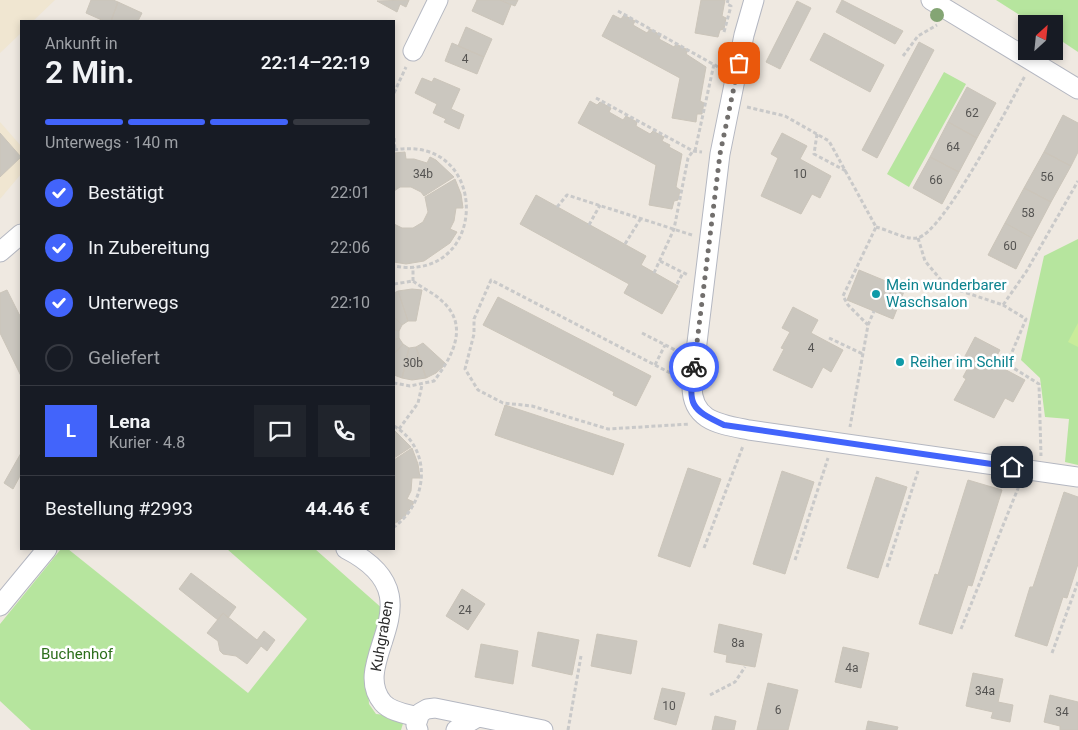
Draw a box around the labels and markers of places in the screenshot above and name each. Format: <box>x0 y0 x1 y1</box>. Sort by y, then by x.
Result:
pin <box>718 42 760 84</box>
place label: Mein wunderbarer Waschsalon <box>886 276 1007 311</box>
marker: Mein wunderbarer Waschsalon <box>870 288 882 300</box>
place label: Reiher im Schilf <box>910 353 1015 371</box>
marker: Reiher im Schilf <box>894 356 906 368</box>
pin <box>991 446 1033 488</box>

